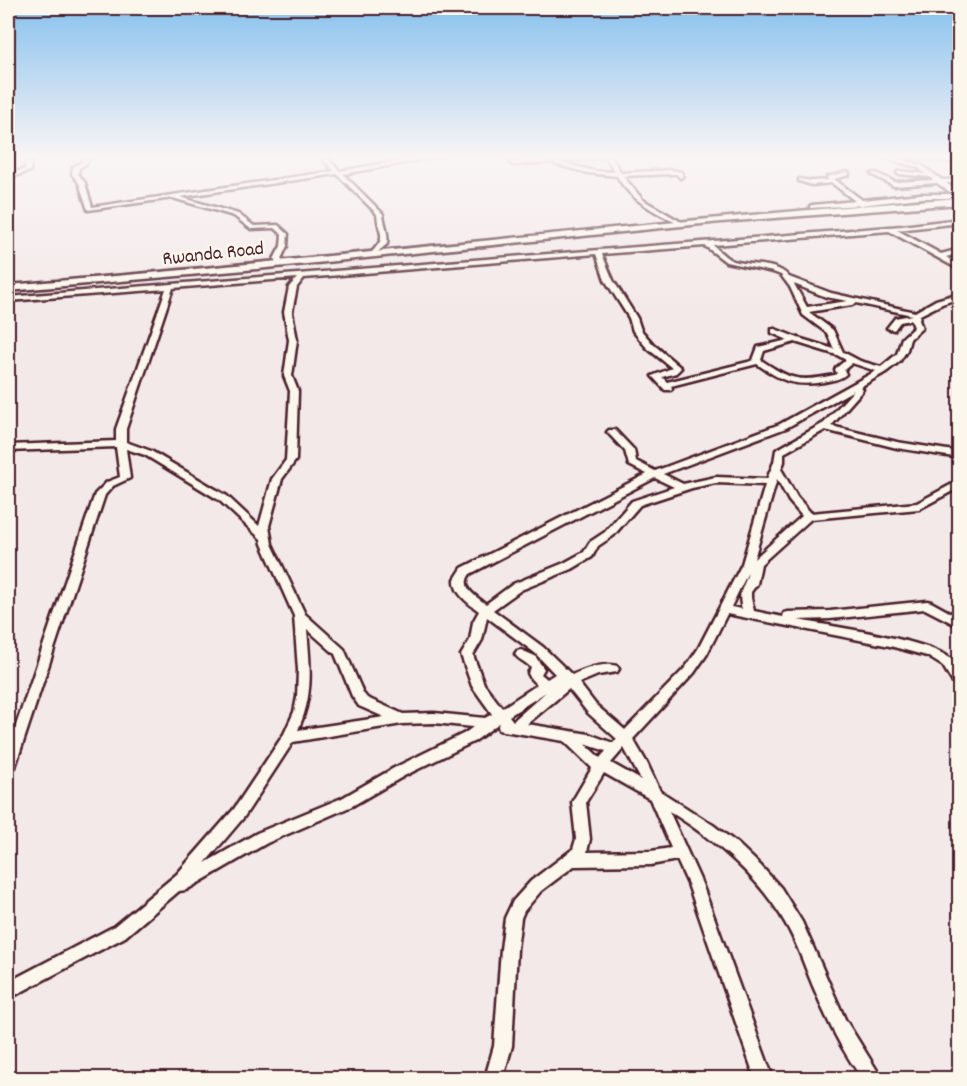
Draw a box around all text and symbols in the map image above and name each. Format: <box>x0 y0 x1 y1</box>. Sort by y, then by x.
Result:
street label: Rwanda Road <box>161 236 265 274</box>

